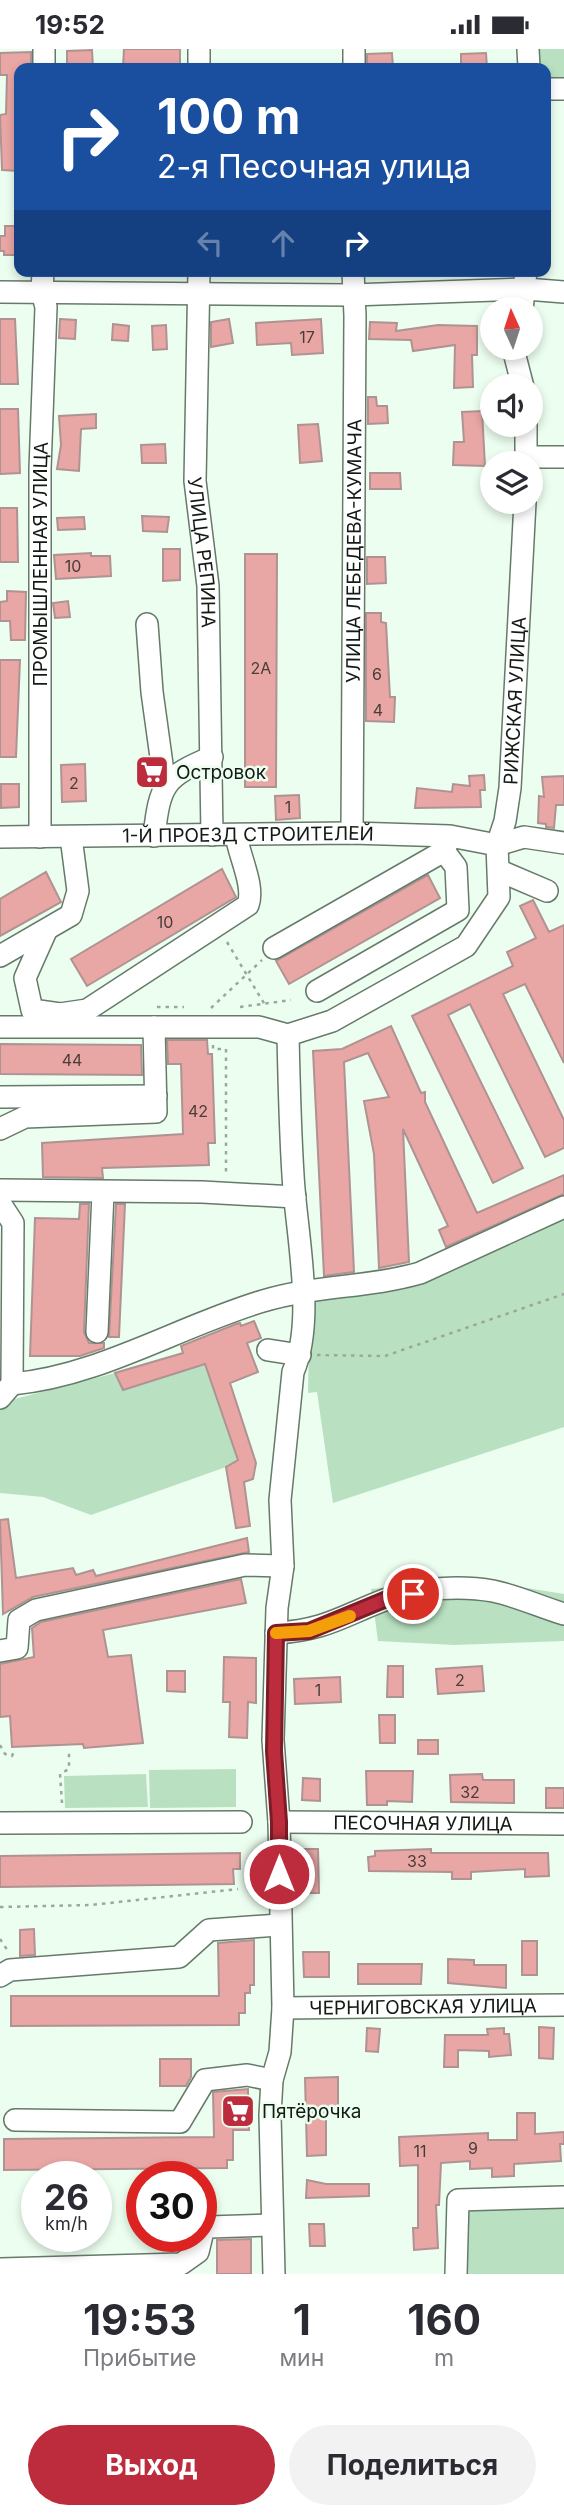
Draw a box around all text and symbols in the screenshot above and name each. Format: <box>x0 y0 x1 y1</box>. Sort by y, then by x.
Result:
text: 19:52 <box>35 9 105 40</box>
text: 100 m <box>157 87 301 146</box>
icon: right <box>42 91 133 182</box>
text: 2-я Песочная улица <box>157 147 471 186</box>
icon: left <box>191 224 229 262</box>
icon: ahead <box>264 224 302 262</box>
icon: right <box>337 224 375 262</box>
north arrow <box>480 297 542 361</box>
map controls <box>480 297 543 514</box>
house number: 17 <box>299 327 315 347</box>
button: sound <box>480 374 543 437</box>
street label: УЛИЦА ЛЕБЕДЕВА-КУМАЧА <box>342 419 366 683</box>
street label: ПРОМЫШЛЕННАЯ УЛИЦА <box>29 441 53 686</box>
button: layers <box>480 451 543 514</box>
street label: УЛИЦА РЕПИНА <box>183 476 220 628</box>
house number: 10 <box>65 556 81 576</box>
street label: РИЖСКАЯ УЛИЦА <box>499 616 531 786</box>
house number: 2А <box>251 658 271 678</box>
house number: 6 <box>372 664 382 684</box>
house number: 4 <box>373 700 383 720</box>
supermarket icon: Островок <box>133 753 171 791</box>
place label: Островок <box>176 761 267 784</box>
house number: 2 <box>69 773 79 793</box>
house number: 1 <box>285 797 291 817</box>
street label: 1-Й ПРОЕЗД СТРОИТЕЛЕЙ <box>122 821 374 848</box>
house number: 10 <box>157 912 173 932</box>
house number: 44 <box>62 1050 82 1070</box>
house number: 42 <box>188 1101 208 1121</box>
pin <box>383 1564 443 1624</box>
icon: arrive <box>394 1575 432 1613</box>
house number: 2 <box>455 1670 465 1690</box>
house number: 1 <box>315 1680 321 1700</box>
house number: 32 <box>460 1782 480 1802</box>
street label: ПЕСОЧНАЯ УЛИЦА <box>333 1811 513 1836</box>
position arrow <box>242 1837 316 1911</box>
house number: 33 <box>407 1851 427 1871</box>
street label: ЧЕРНИГОВСКАЯ УЛИЦА <box>309 1994 537 2020</box>
supermarket icon: Пятёрочка <box>219 2092 257 2130</box>
place label: Пятёрочка <box>262 2100 361 2123</box>
house number: 9 <box>468 2138 478 2158</box>
house number: 11 <box>413 2141 427 2161</box>
speed limit sign: 30 <box>126 2161 217 2252</box>
text: 26 <box>44 2176 89 2218</box>
text: km/h <box>45 2213 88 2234</box>
text: 19:53 <box>83 2294 196 2345</box>
text: 1 <box>293 2294 311 2345</box>
text: 160 <box>407 2294 481 2345</box>
text: Прибытие <box>83 2344 196 2372</box>
text: мин <box>279 2344 324 2372</box>
text: m <box>434 2344 454 2372</box>
button: Выход <box>28 2425 275 2505</box>
button: Поделиться <box>289 2425 536 2505</box>

